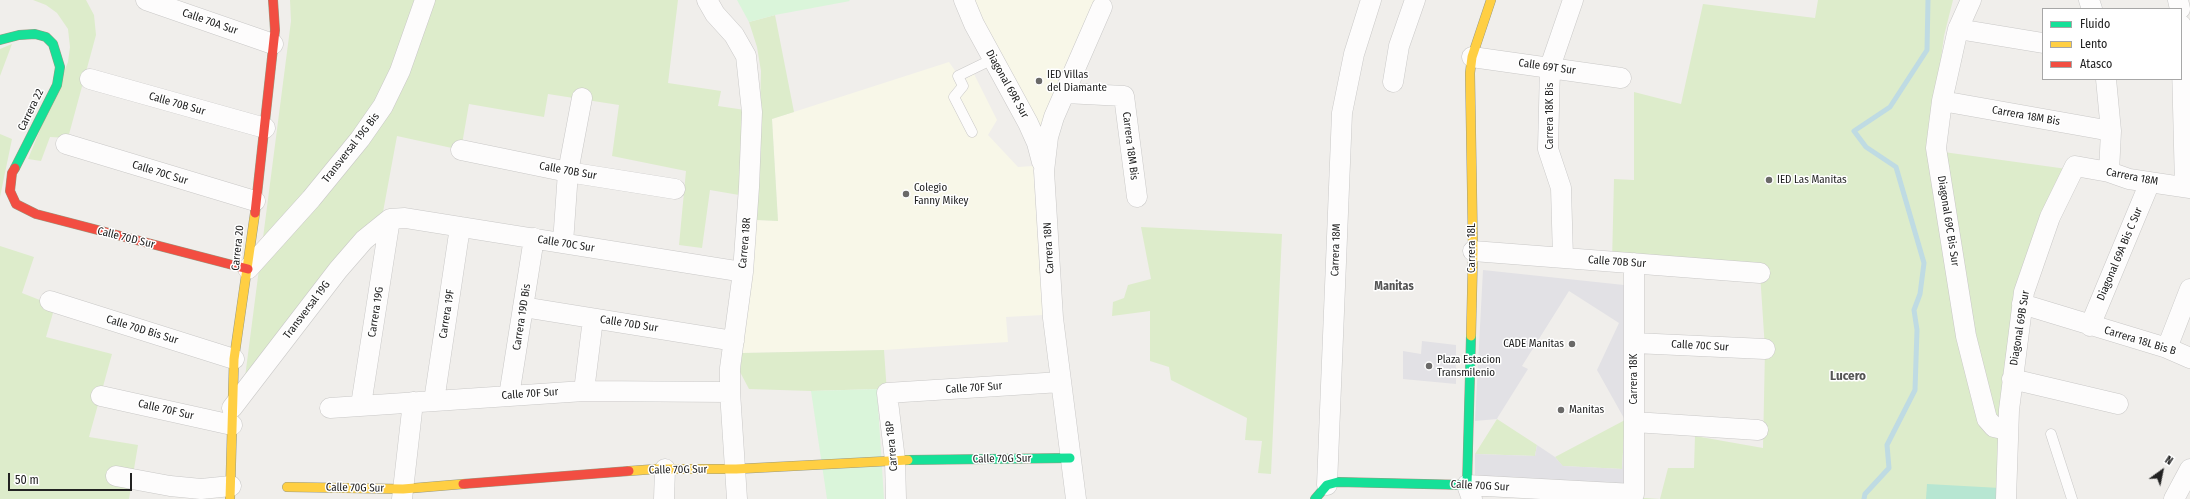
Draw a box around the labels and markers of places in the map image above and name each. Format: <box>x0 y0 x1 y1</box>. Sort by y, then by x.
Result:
place label: IED Villas del Diamante <box>1047 68 1107 94</box>
marker: IED Villas del Diamante <box>1034 76 1044 86</box>
place label: IED Las Manitas <box>1777 173 1847 187</box>
marker: IED Las Manitas <box>1764 175 1774 185</box>
place label: Colegio Fanny Mikey <box>914 181 968 207</box>
marker: Colegio Fanny Mikey <box>901 189 911 199</box>
place label: CADE Manitas <box>1503 337 1564 351</box>
marker: CADE Manitas <box>1567 339 1577 349</box>
place label: Plaza Estacion Transmilenio <box>1437 353 1501 379</box>
marker: Plaza Estacion Transmilenio <box>1424 361 1434 371</box>
place label: Manitas <box>1569 403 1604 417</box>
marker: Manitas <box>1556 405 1566 415</box>

